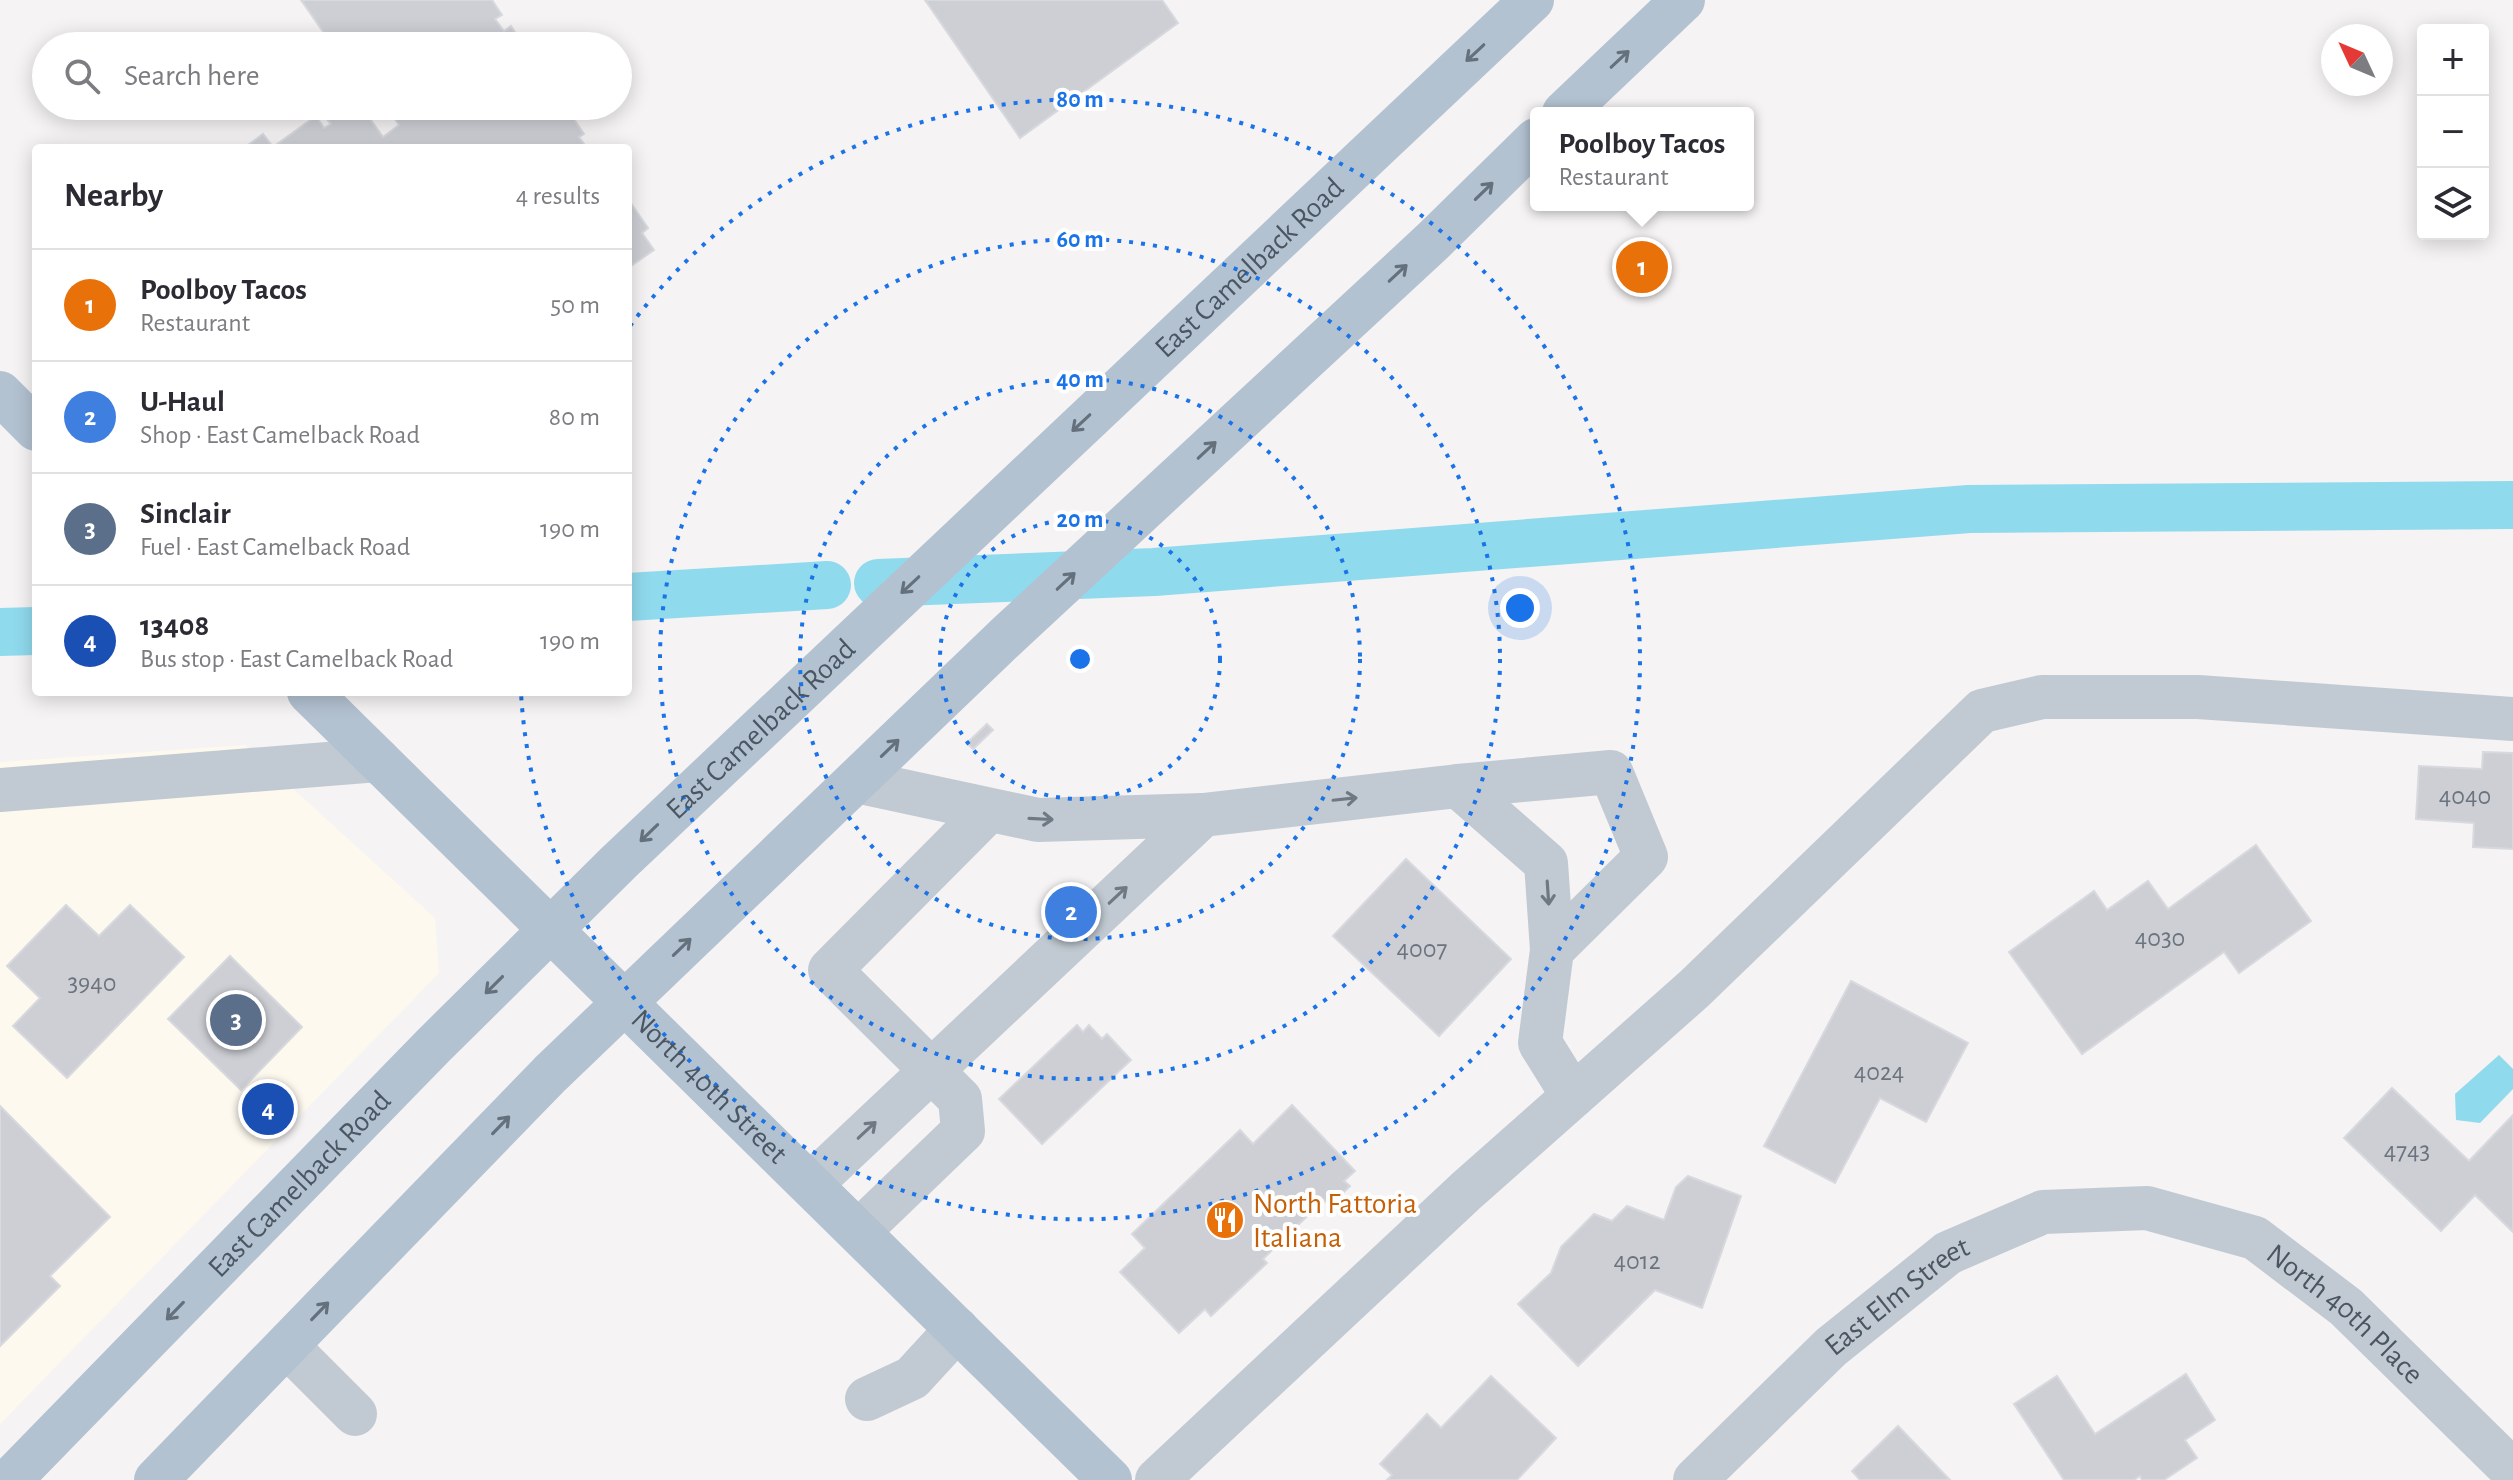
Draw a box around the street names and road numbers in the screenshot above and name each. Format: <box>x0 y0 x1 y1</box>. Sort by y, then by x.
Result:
street label: East Camelback Road <box>1150 172 1350 364</box>
street label: East Camelback Road <box>661 634 861 825</box>
street label: North 40th Street <box>625 1004 793 1170</box>
street label: East Camelback Road <box>203 1085 397 1283</box>
street label: East Elm Street <box>1819 1232 1974 1362</box>
street label: North 40th Place <box>2261 1239 2429 1390</box>

